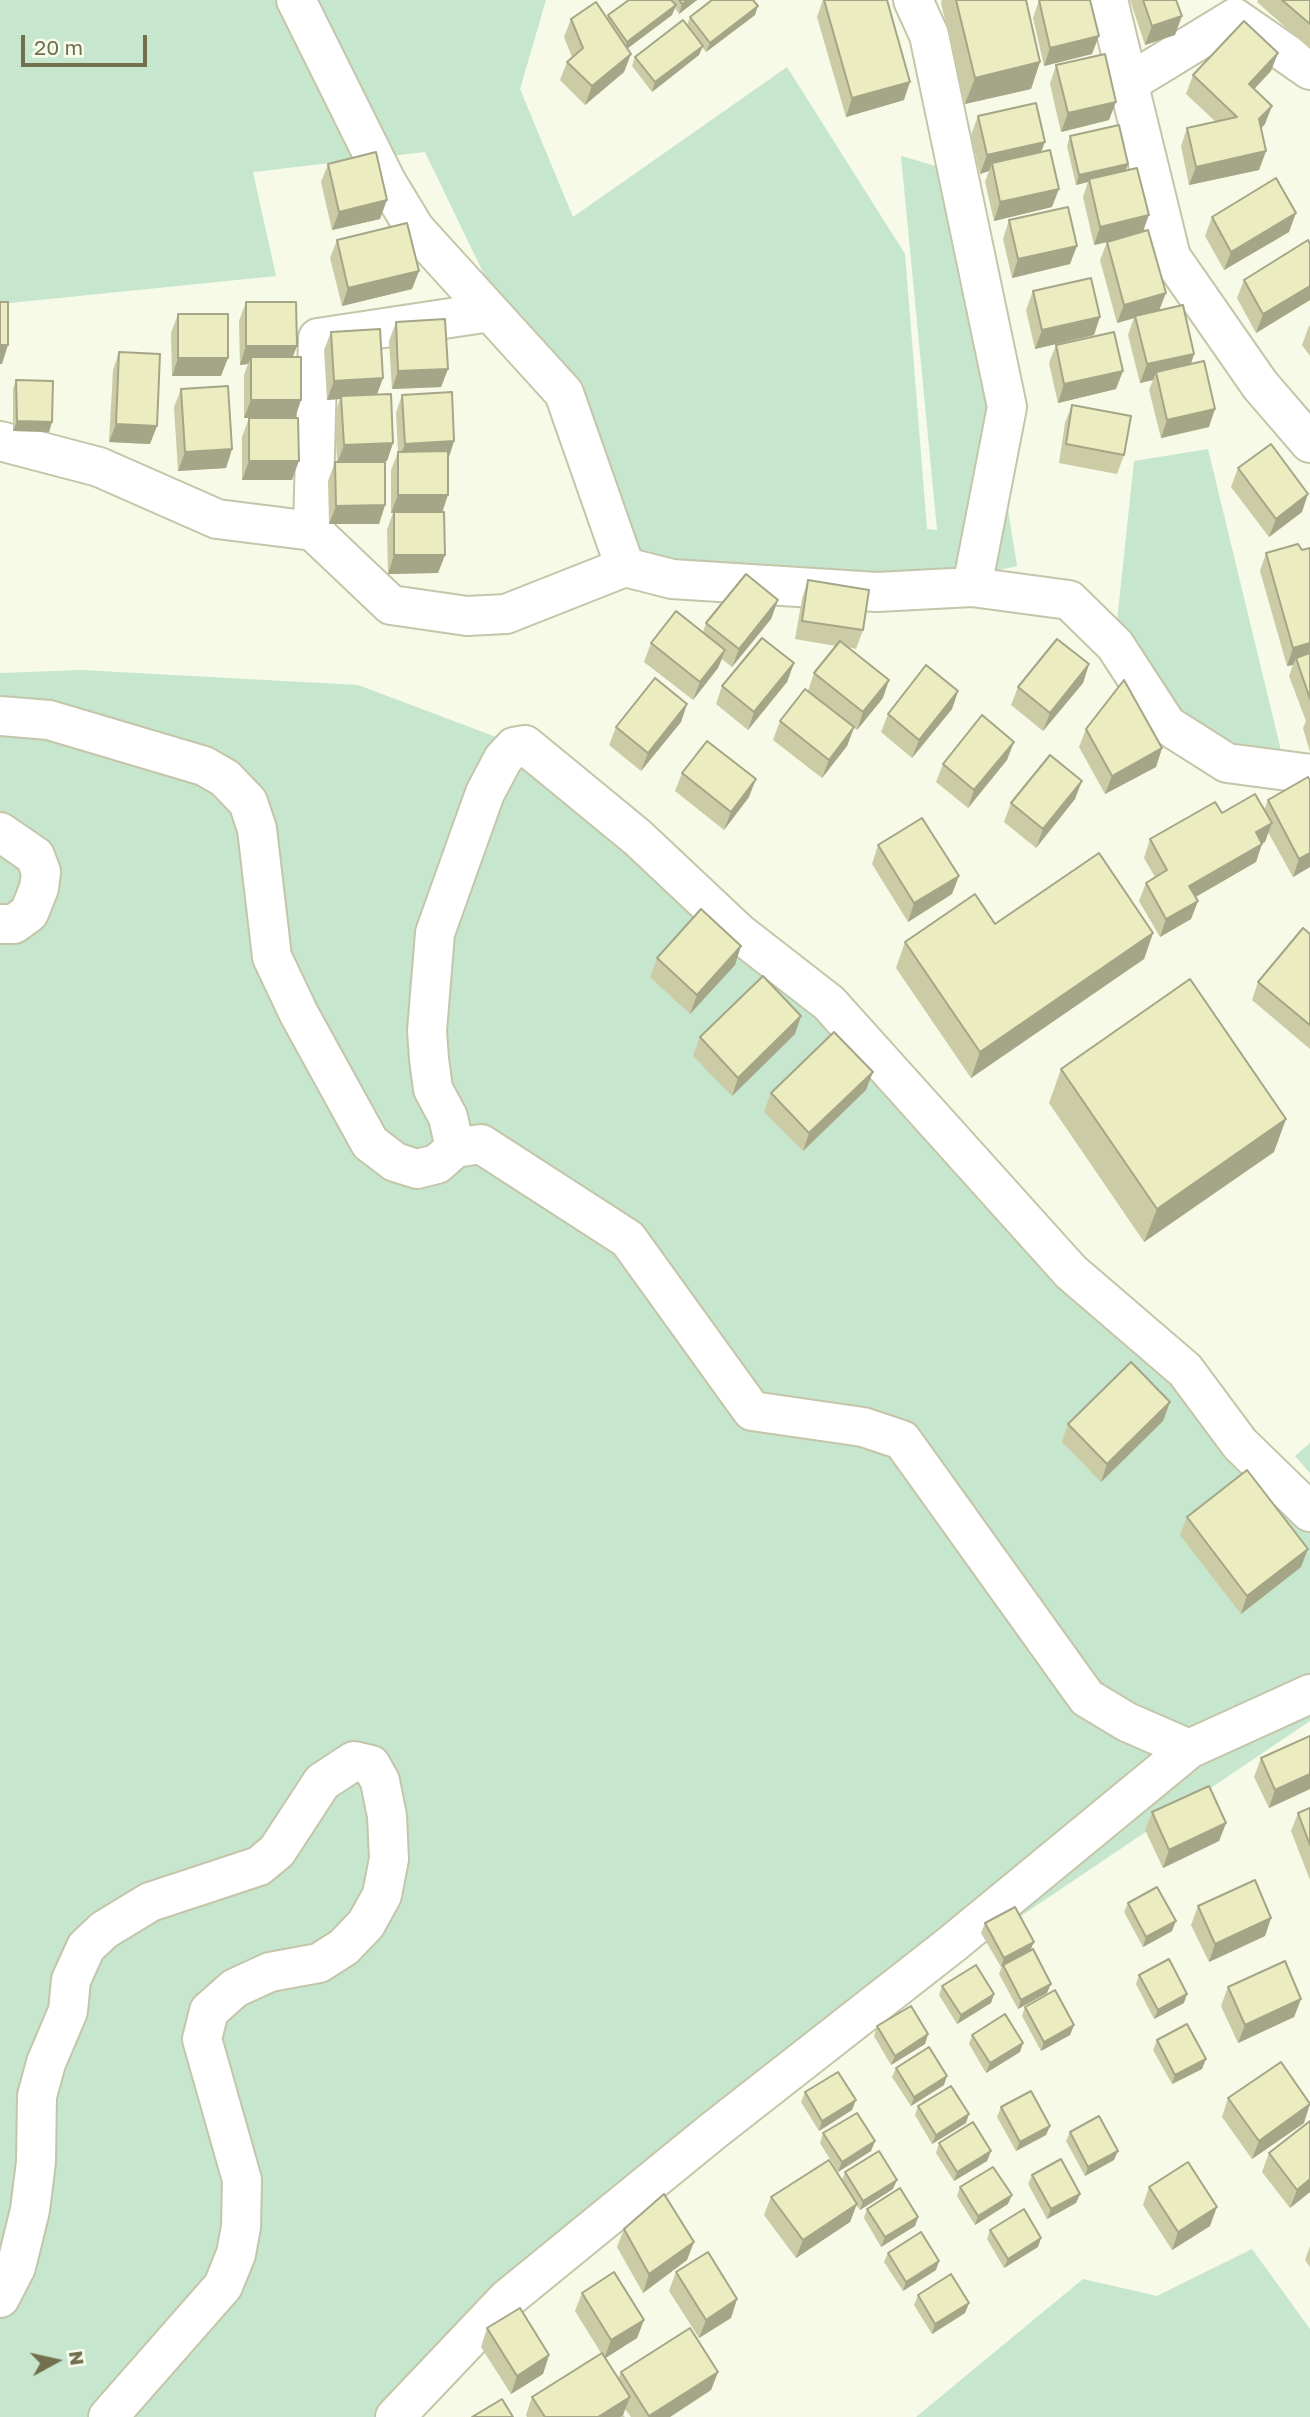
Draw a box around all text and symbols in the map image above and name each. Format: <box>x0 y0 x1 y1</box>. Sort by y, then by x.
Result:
scale bar <box>24 21 150 65</box>
text: 20 m <box>34 34 83 60</box>
north arrow <box>21 2326 91 2396</box>
text: N <box>65 2349 90 2367</box>

